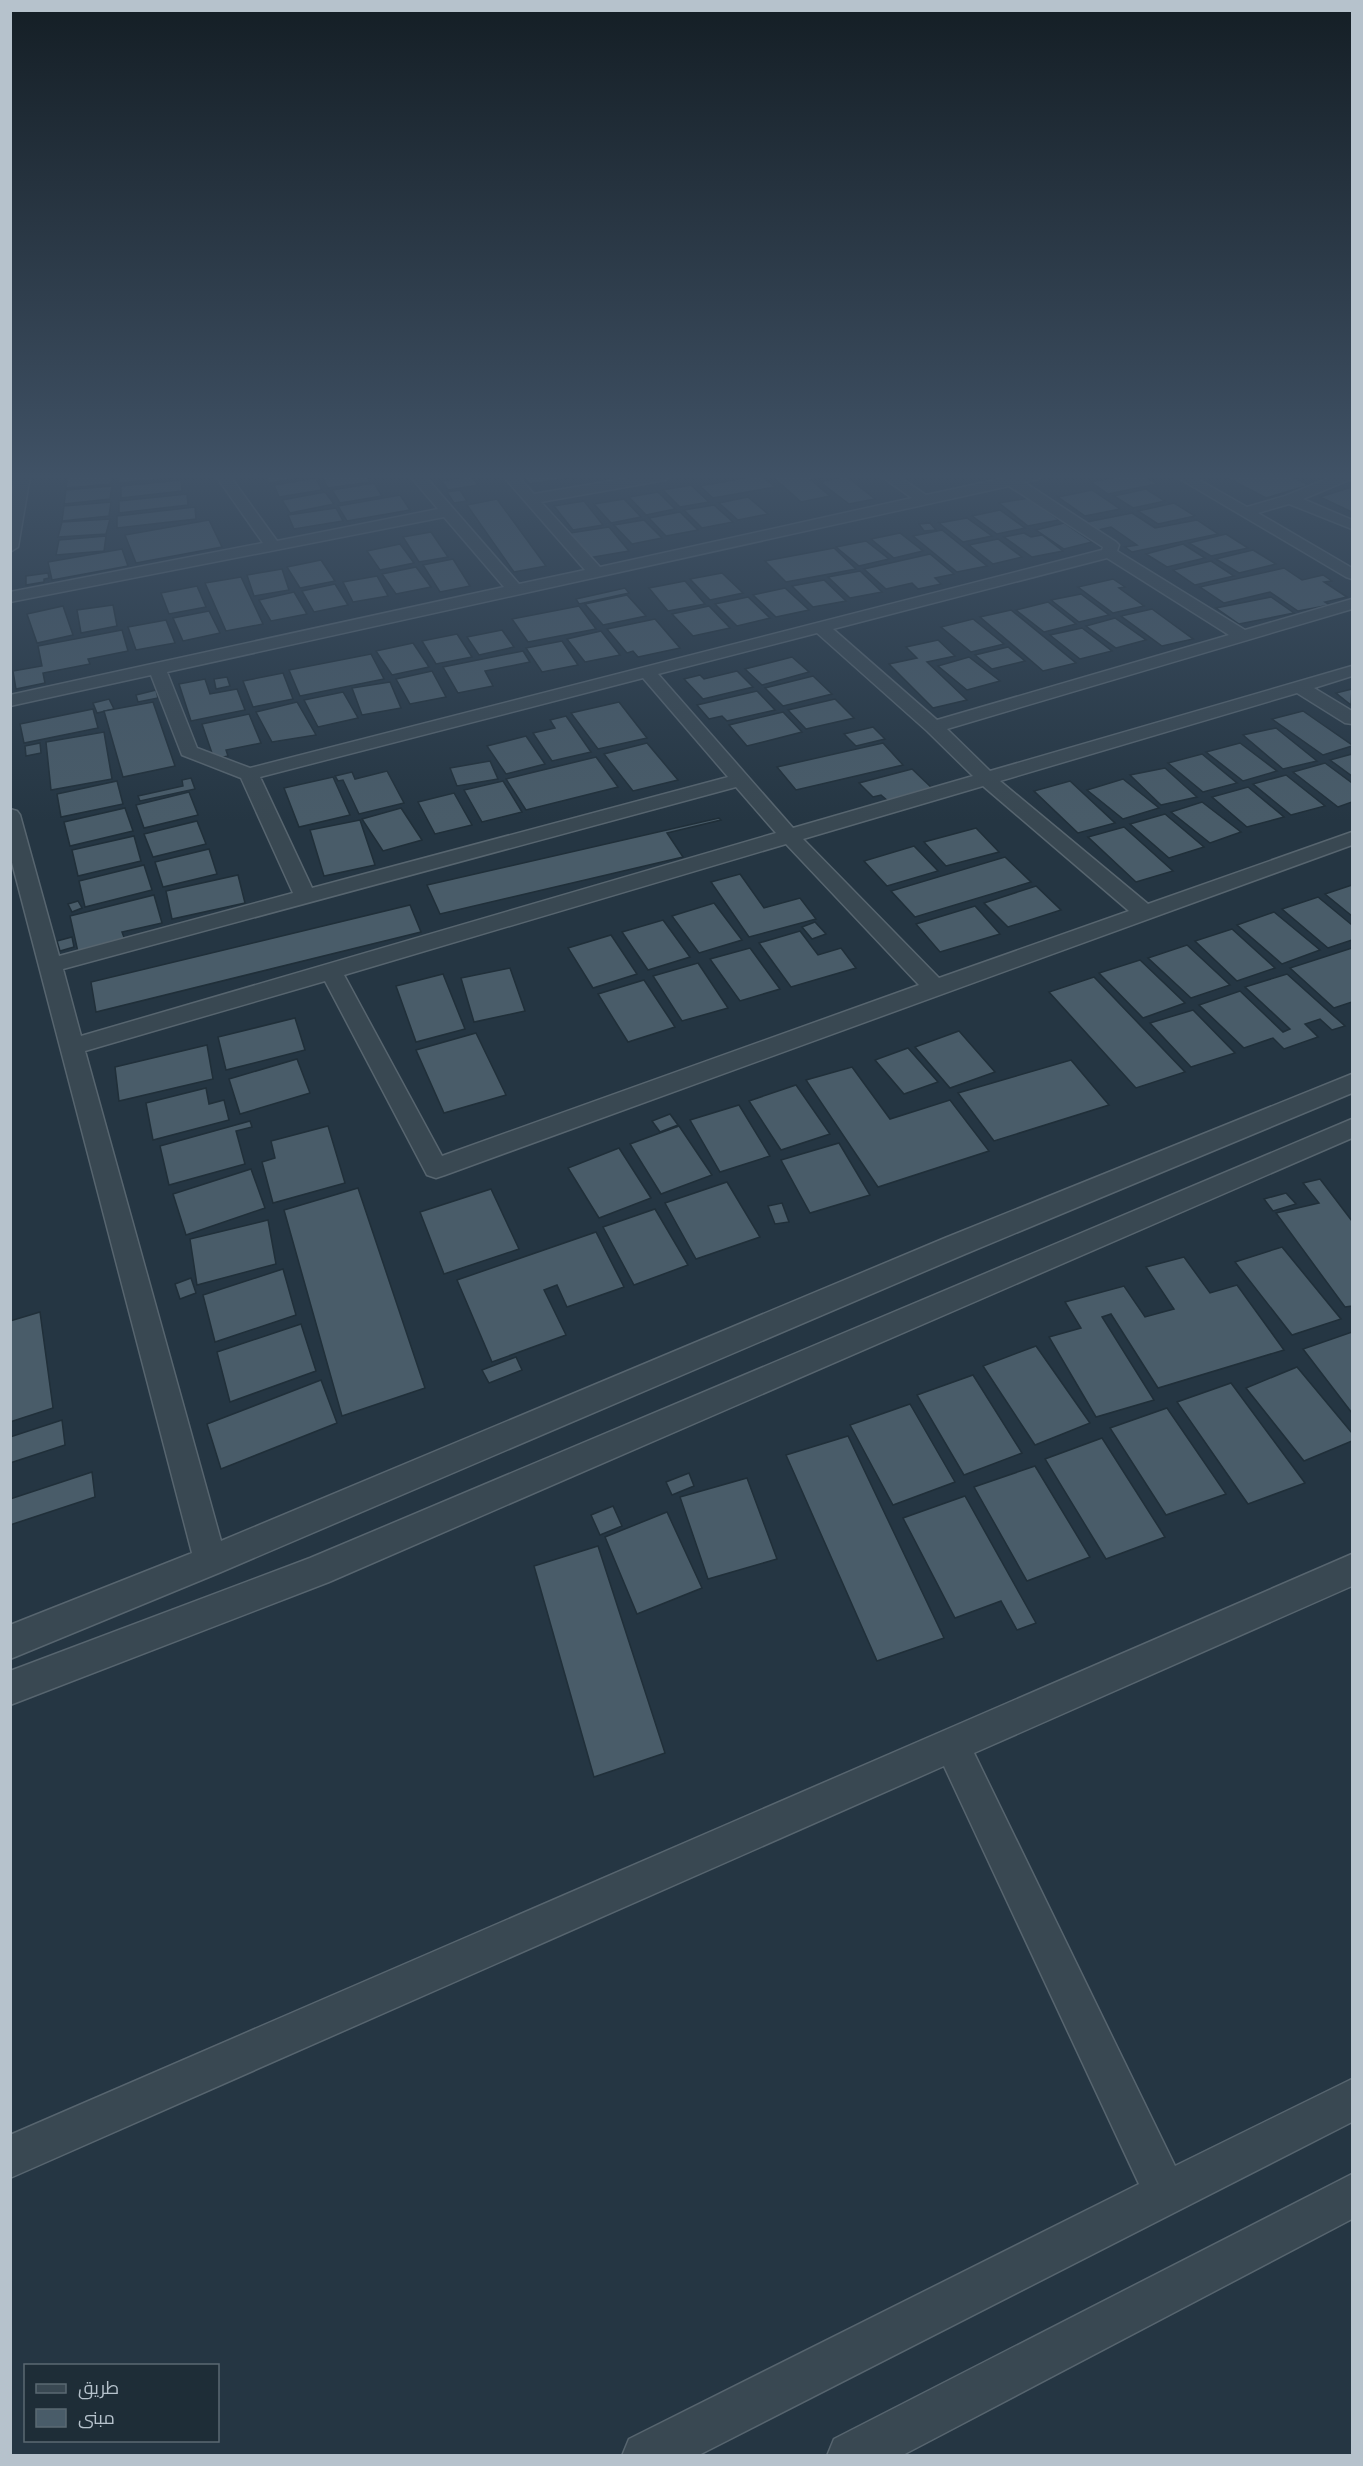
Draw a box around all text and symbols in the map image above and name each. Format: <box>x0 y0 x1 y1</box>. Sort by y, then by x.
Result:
legend <box>24 2364 219 2442</box>
text: طريق <box>78 2376 119 2400</box>
text: مبنى <box>78 2406 115 2429</box>

